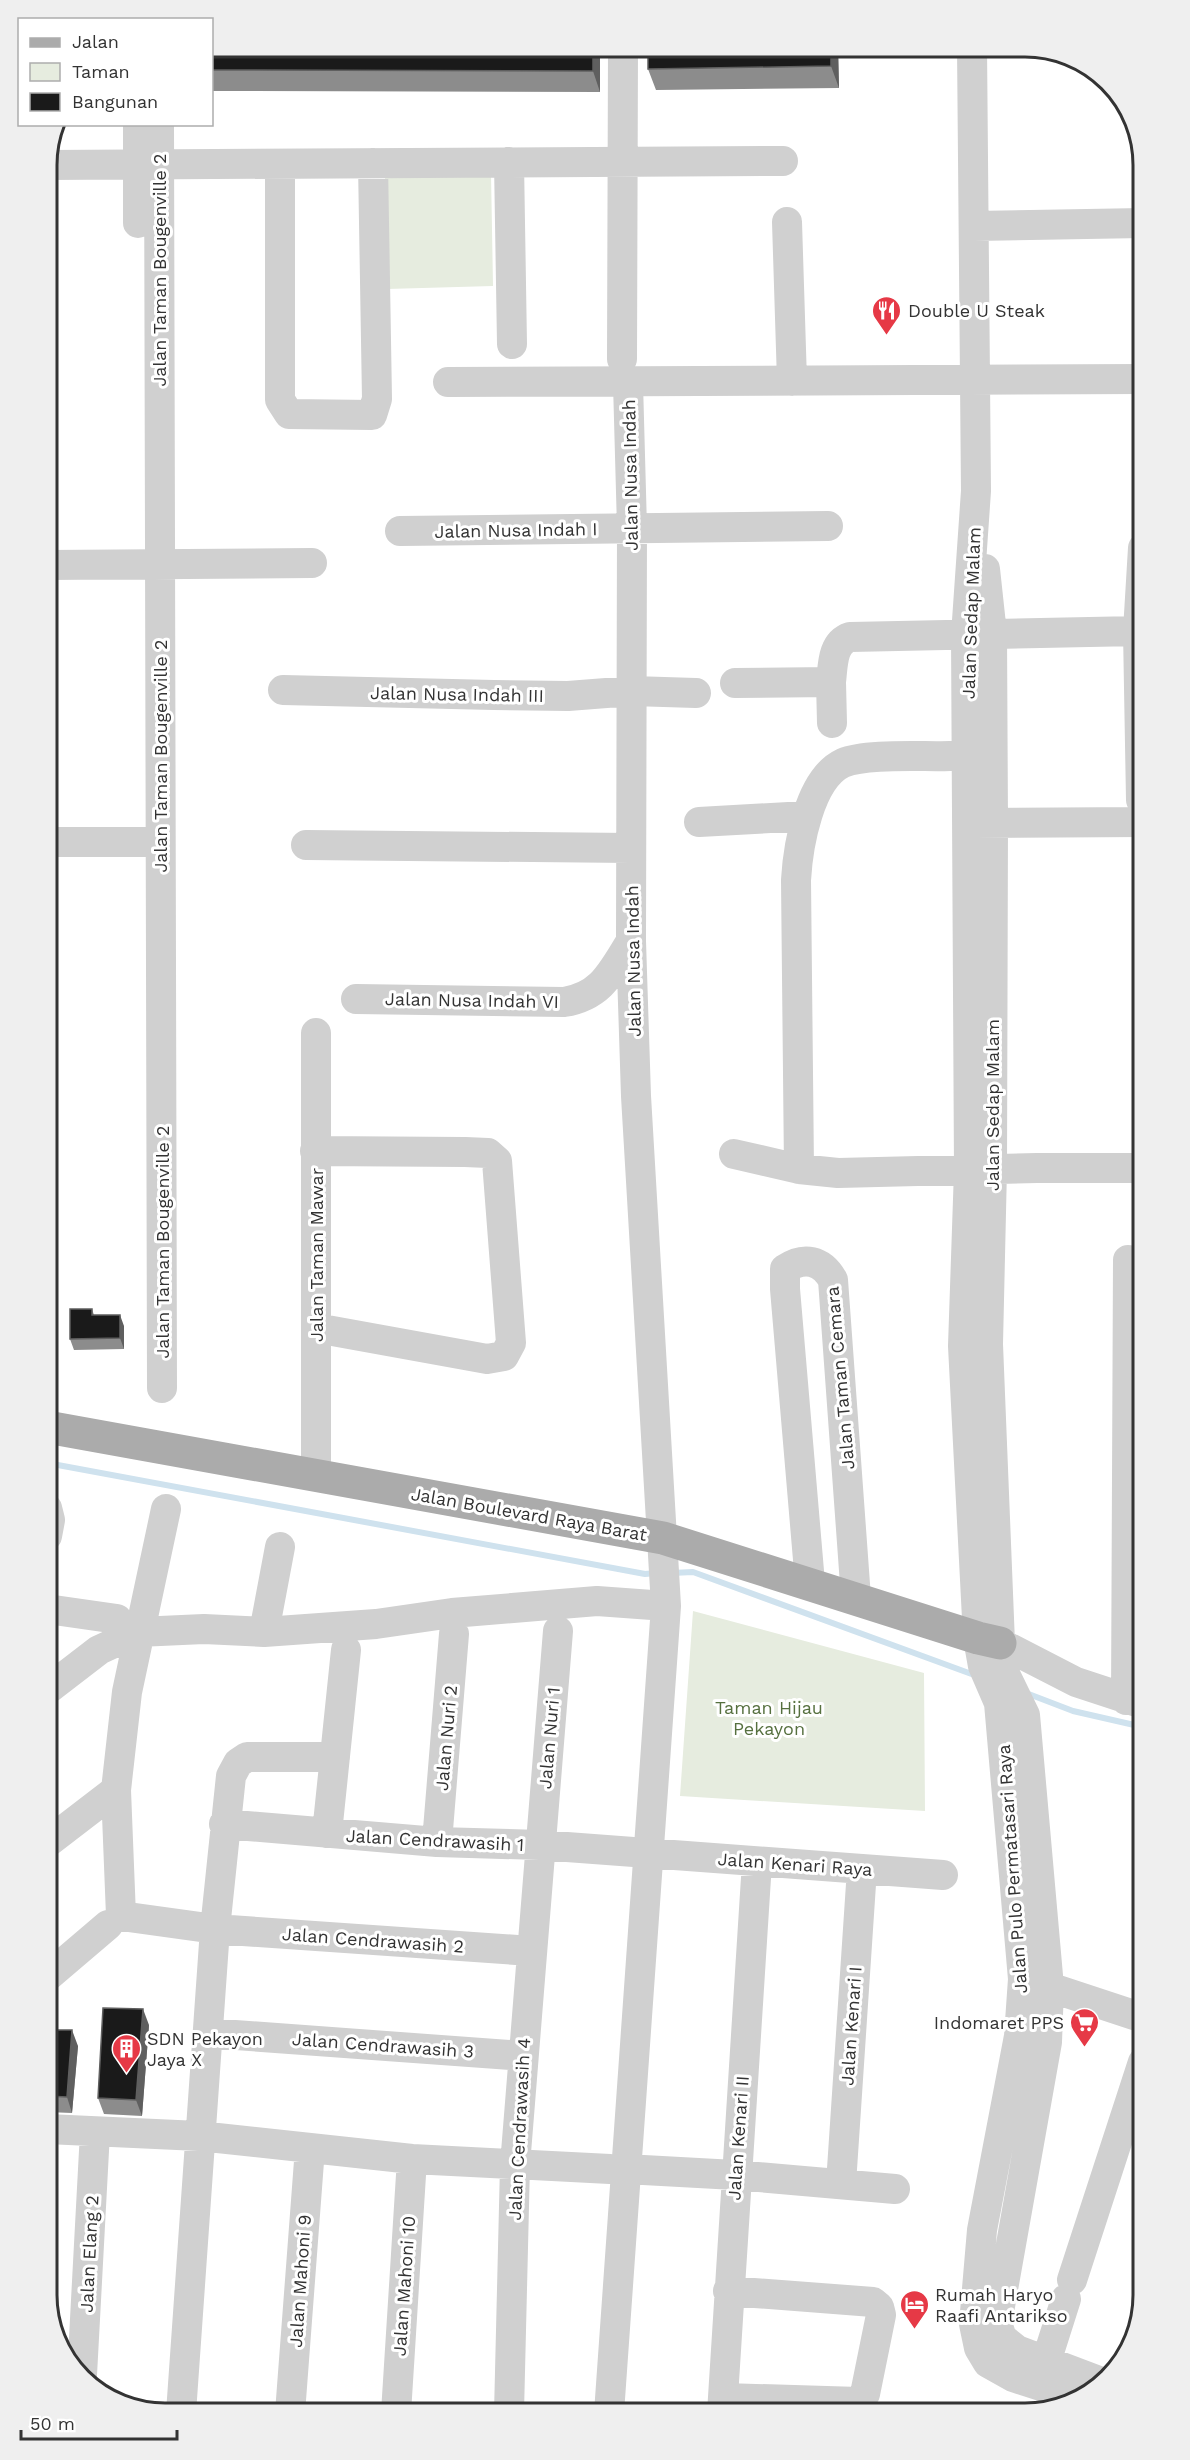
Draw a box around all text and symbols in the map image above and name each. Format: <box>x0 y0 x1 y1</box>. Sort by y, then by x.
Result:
legend <box>18 18 213 126</box>
text: Jalan <box>72 31 119 52</box>
text: Taman <box>72 61 130 82</box>
text: Bangunan <box>72 91 158 112</box>
street label: Jalan Taman Bougenville 2 <box>149 153 170 387</box>
restaurant icon: Double U Steak <box>871 294 903 336</box>
place label: Double U Steak <box>908 300 1045 321</box>
street label: Jalan Nusa Indah <box>618 399 642 551</box>
street label: Jalan Nusa Indah I <box>434 518 598 542</box>
street label: Jalan Sedap Malam <box>958 527 984 699</box>
street label: Jalan Taman Bougenville 2 <box>150 639 171 873</box>
street label: Jalan Nusa Indah III <box>370 682 544 706</box>
street label: Jalan Nusa Indah <box>621 885 645 1037</box>
street label: Jalan Nusa Indah VI <box>385 988 559 1012</box>
street label: Jalan Sedap Malam <box>982 1019 1003 1191</box>
street label: Jalan Taman Bougenville 2 <box>152 1125 173 1359</box>
street label: Jalan Taman Mawar <box>306 1168 327 1342</box>
street label: Jalan Taman Cemara <box>822 1286 858 1470</box>
street label: Jalan Boulevard Raya Barat <box>409 1483 649 1545</box>
street label: Jalan Nuri 2 <box>431 1684 461 1792</box>
street label: Jalan Nuri 1 <box>534 1686 564 1790</box>
park label: Taman Hijau Pekayon <box>715 1697 823 1739</box>
street label: Jalan Pulo Permatasari Raya <box>993 1744 1031 1994</box>
street label: Jalan Cendrawasih 1 <box>345 1825 525 1855</box>
street label: Jalan Kenari Raya <box>717 1848 873 1880</box>
street label: Jalan Cendrawasih 2 <box>281 1923 465 1957</box>
street label: Jalan Kenari I <box>836 1966 866 2086</box>
supermarket icon: Indomaret PPS <box>1069 2006 1101 2048</box>
place label: Indomaret PPS <box>934 2012 1064 2033</box>
place label: SDN Pekayon Jaya X <box>147 2028 263 2070</box>
street label: Jalan Cendrawasih 3 <box>291 2028 475 2062</box>
building icon: SDN Pekayon Jaya X <box>110 2032 142 2074</box>
street label: Jalan Cendrawasih 4 <box>504 2037 534 2221</box>
street label: Jalan Kenari II <box>723 2075 753 2201</box>
street label: Jalan Elang 2 <box>75 2195 103 2313</box>
street label: Jalan Mahoni 9 <box>285 2214 315 2348</box>
street label: Jalan Mahoni 10 <box>389 2215 419 2357</box>
place label: Rumah Haryo Raafi Antarikso <box>935 2284 1068 2326</box>
hotel icon: Rumah Haryo Raafi Antarikso <box>898 2288 930 2330</box>
scale bar <box>21 2403 177 2441</box>
text: 50 m <box>30 2413 75 2434</box>

